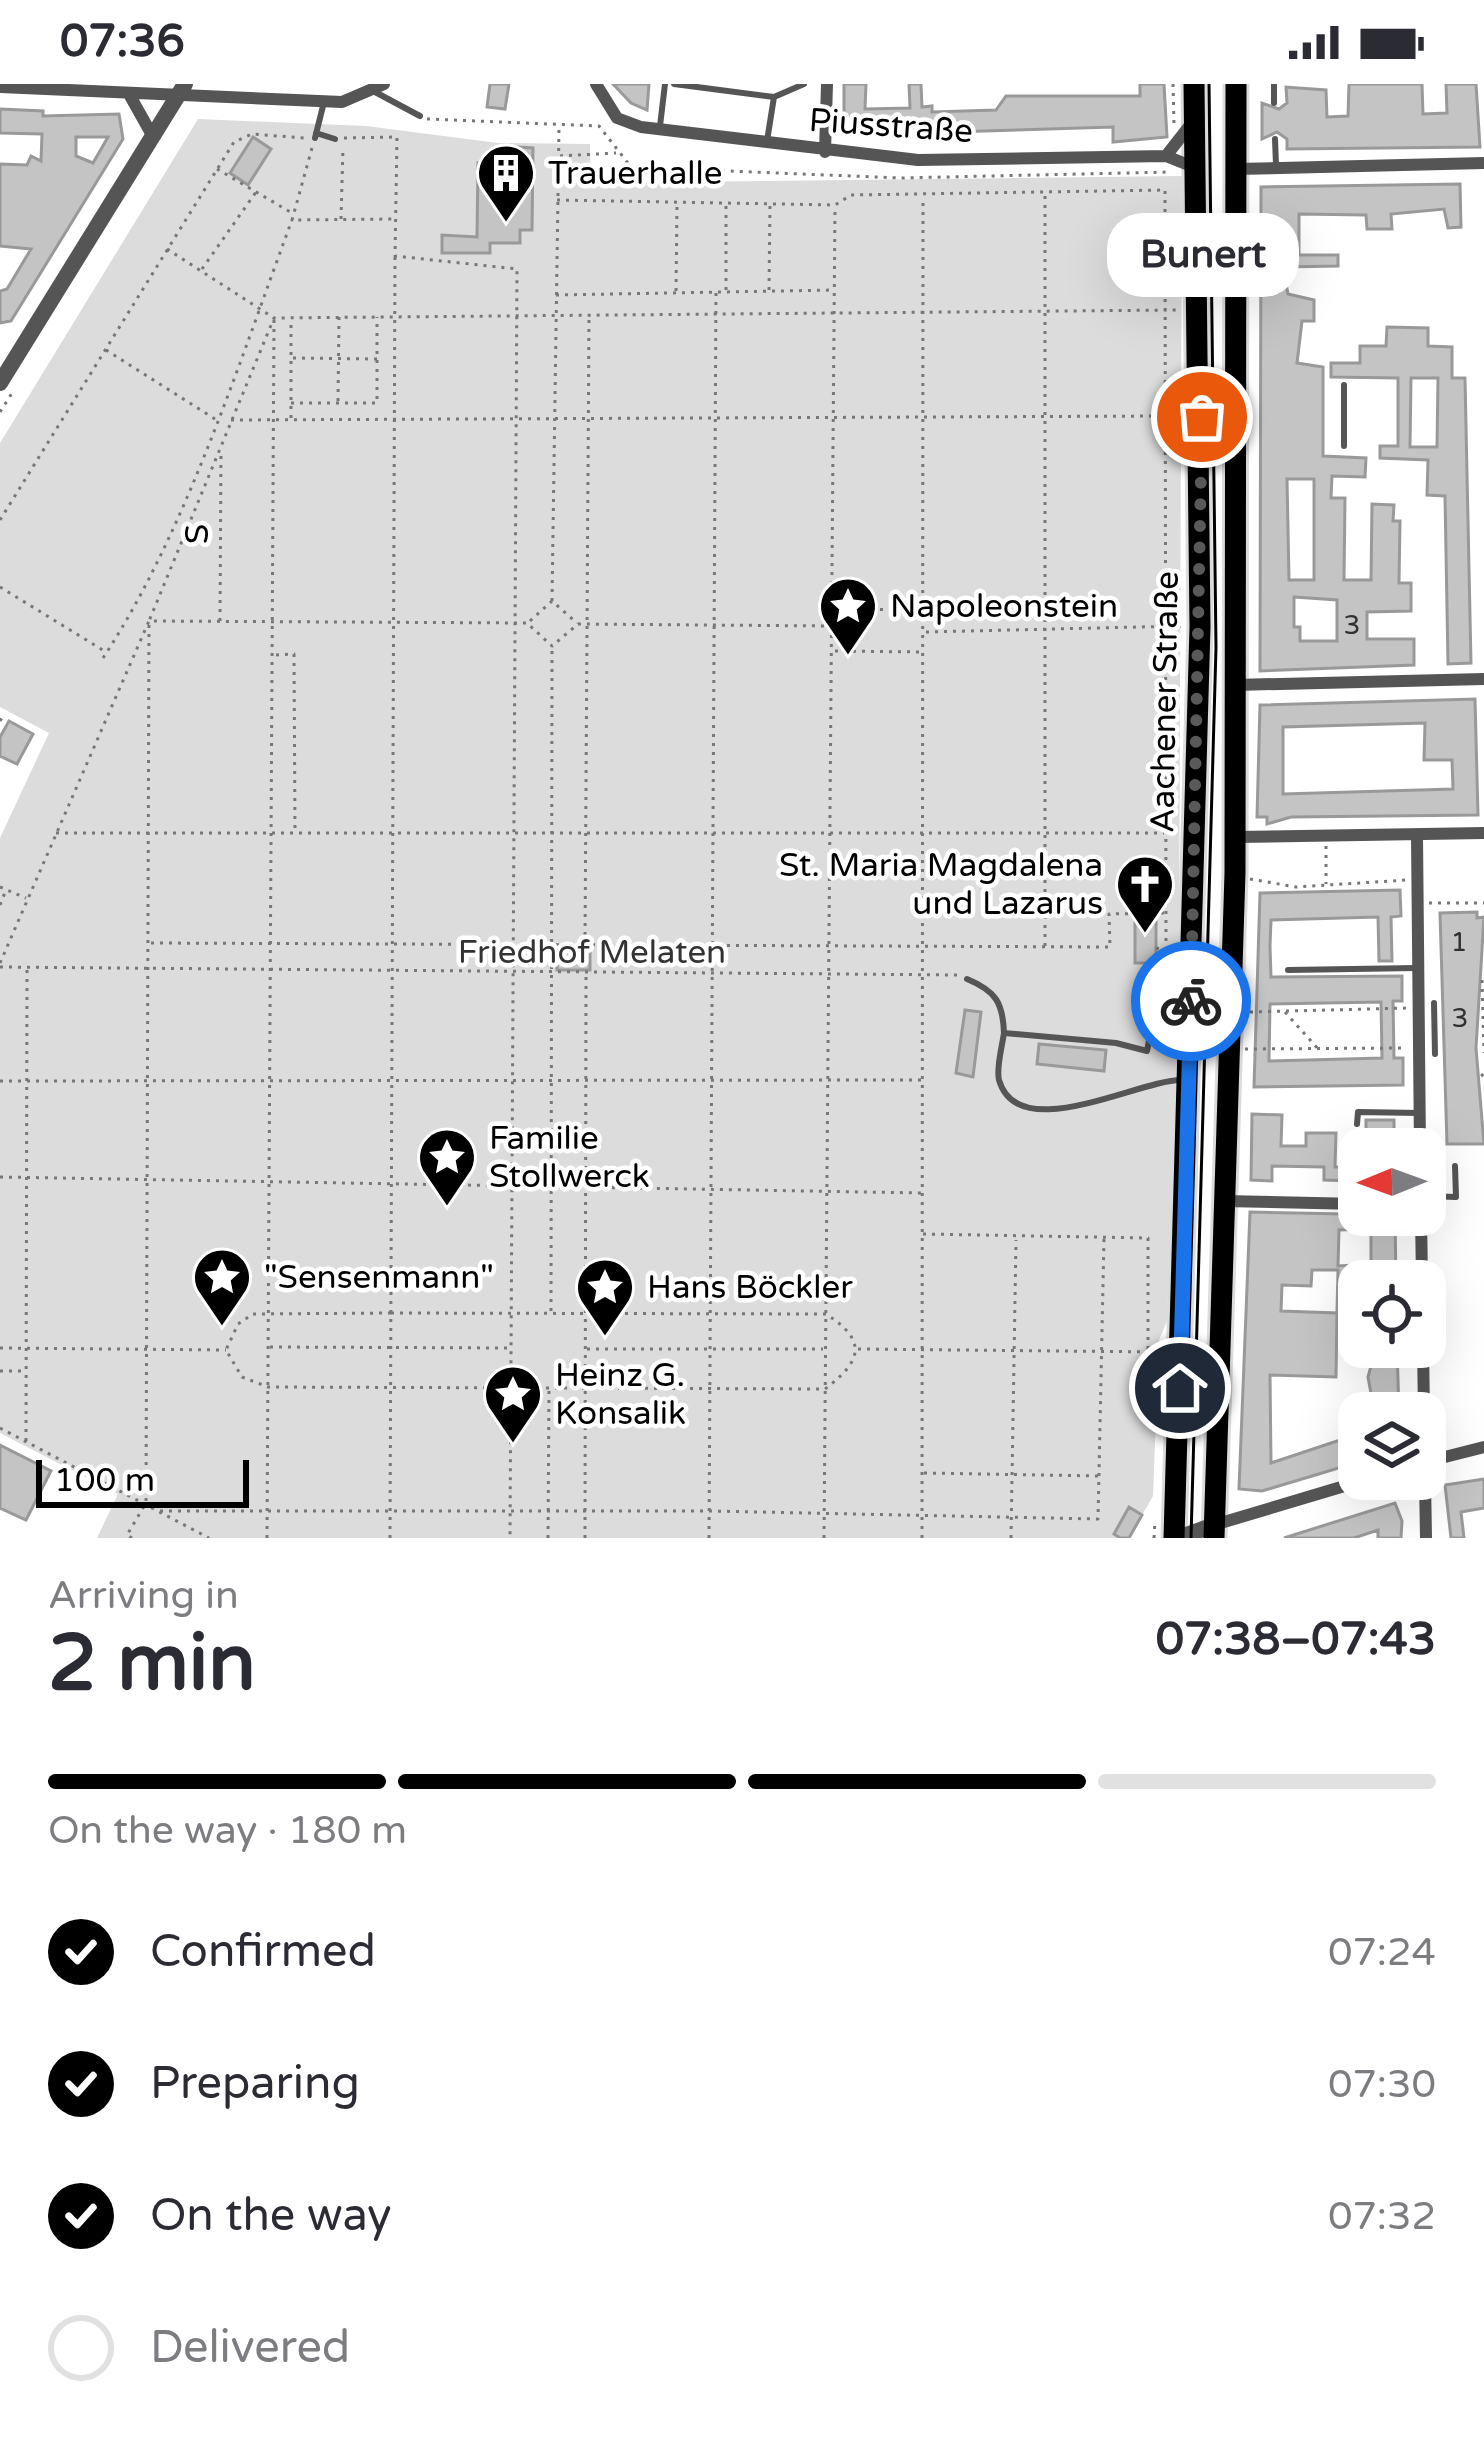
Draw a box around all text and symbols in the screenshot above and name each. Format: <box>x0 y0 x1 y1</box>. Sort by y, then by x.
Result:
text: 07:36 <box>60 15 185 69</box>
street label: Piusstraße <box>808 101 974 151</box>
building icon: Trauerhalle <box>475 142 537 224</box>
place label: Trauerhalle <box>548 154 722 193</box>
callout: Bunert <box>1106 213 1298 297</box>
text: Bunert <box>1140 231 1266 278</box>
pin <box>1151 366 1253 468</box>
icon: bag <box>1169 384 1235 450</box>
street label: S <box>178 524 217 544</box>
street label: Aachener Straße <box>1143 571 1187 833</box>
place icon: Napoleonstein <box>817 575 879 657</box>
place label: Napoleonstein <box>890 587 1118 626</box>
house number: 3 <box>1344 609 1360 642</box>
place label: St. Maria Magdalena und Lazarus <box>779 846 1103 923</box>
church icon: St. Maria Magdalena und Lazarus <box>1114 853 1176 935</box>
house number: 1 <box>1451 926 1467 959</box>
park label: Friedhof Melaten <box>458 933 726 972</box>
courier <box>1131 941 1251 1061</box>
icon: bike <box>1158 968 1224 1034</box>
house number: 3 <box>1452 1002 1468 1035</box>
place label: Familie Stollwerck <box>489 1119 650 1196</box>
place icon: Familie Stollwerck <box>416 1126 478 1208</box>
north arrow <box>1338 1128 1446 1236</box>
map controls <box>1338 1128 1446 1500</box>
place icon: "Sensenmann" <box>191 1246 253 1328</box>
place icon: Hans Böckler <box>574 1256 636 1338</box>
place label: "Sensenmann" <box>264 1258 494 1297</box>
button: locate <box>1338 1260 1446 1368</box>
place label: Hans Böckler <box>647 1268 853 1307</box>
pin <box>1129 1337 1231 1439</box>
icon: home <box>1147 1355 1213 1421</box>
place label: Heinz G. Konsalik <box>555 1356 686 1433</box>
place icon: Heinz G. Konsalik <box>482 1363 544 1445</box>
button: layers <box>1338 1392 1446 1500</box>
scale bar <box>36 1454 249 1507</box>
text: 100 m <box>54 1461 155 1500</box>
text: Arriving in <box>48 1572 239 1619</box>
text: 07:38–07:43 <box>1156 1613 1436 1667</box>
text: 2 min <box>48 1617 256 1711</box>
text: On the way · 180 m <box>48 1807 407 1854</box>
icon: check <box>48 1919 114 1985</box>
text: Confirmed <box>150 1925 376 1979</box>
text: 07:24 <box>1328 1929 1436 1976</box>
icon: check <box>48 2051 114 2117</box>
text: Preparing <box>150 2057 360 2111</box>
text: 07:30 <box>1328 2061 1436 2108</box>
icon: check <box>48 2183 114 2249</box>
text: On the way <box>150 2189 391 2243</box>
text: 07:32 <box>1328 2193 1436 2240</box>
text: Delivered <box>150 2321 350 2375</box>

